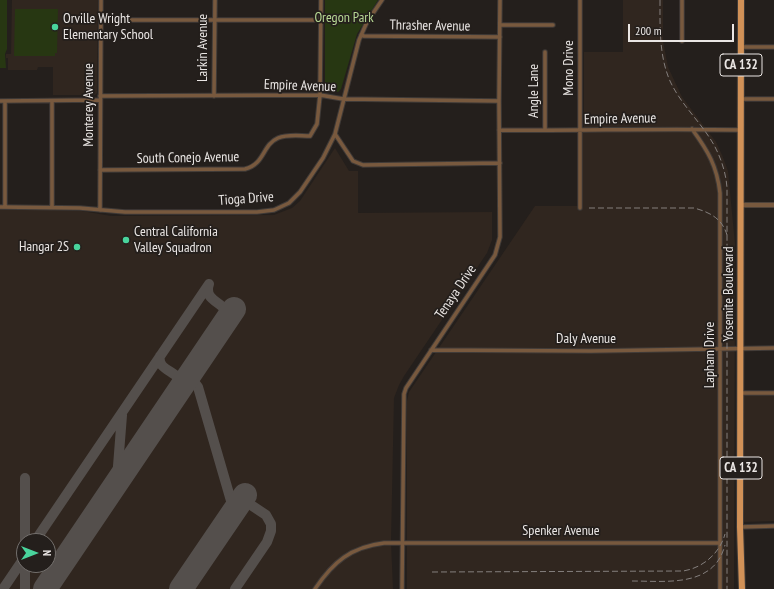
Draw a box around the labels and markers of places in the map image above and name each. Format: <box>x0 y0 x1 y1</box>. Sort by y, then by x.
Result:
place label: Orville Wright Elementary School <box>63 11 153 44</box>
marker: Orville Wright Elementary School <box>50 22 60 32</box>
place label: Central California Valley Squadron <box>134 224 218 256</box>
marker: Central California Valley Squadron <box>121 235 131 245</box>
place label: Hangar 2S <box>19 239 69 255</box>
marker: Hangar 2S <box>72 242 82 252</box>

